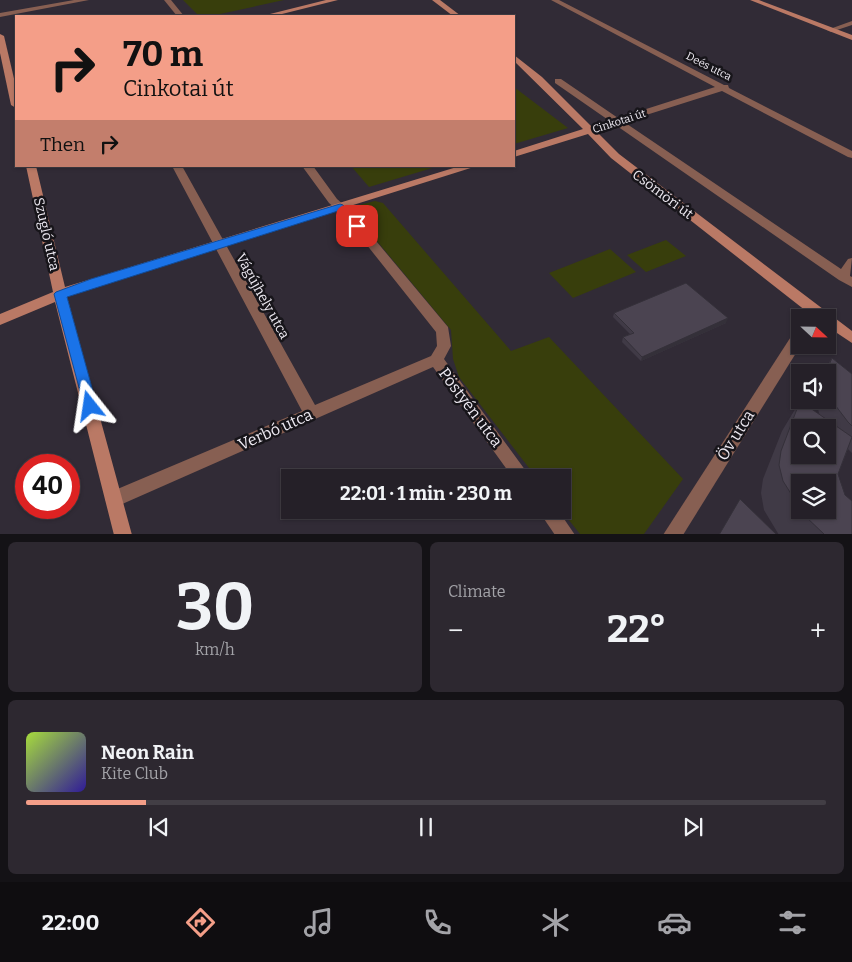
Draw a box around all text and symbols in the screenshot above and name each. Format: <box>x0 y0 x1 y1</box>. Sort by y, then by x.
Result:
text: 70 m <box>123 33 203 75</box>
icon: right <box>40 35 105 100</box>
street label: Deés utca <box>684 49 734 83</box>
text: Cinkotai út <box>123 75 234 102</box>
street label: Cinkotai út <box>591 107 648 136</box>
icon: right <box>95 130 123 158</box>
text: Then <box>40 133 85 156</box>
street label: Csömöri út <box>629 166 696 223</box>
street label: Szugló utca <box>30 196 63 273</box>
pin <box>336 205 378 247</box>
icon: arrive <box>343 212 371 240</box>
street label: Vágújhely utca <box>232 251 293 342</box>
north arrow <box>791 309 836 354</box>
map controls <box>791 309 836 519</box>
street label: Pöstyén utca <box>435 364 507 451</box>
button: sound <box>791 364 836 409</box>
position arrow <box>63 379 115 431</box>
street label: Verbó utca <box>235 405 316 454</box>
street label: Öv utca <box>713 407 758 464</box>
button: search <box>791 419 836 464</box>
speed limit sign: 40 <box>15 454 80 519</box>
button: layers <box>791 474 836 519</box>
text: 22:01 · 1 min · 230 m <box>340 482 512 505</box>
text: 30 <box>176 568 254 646</box>
text: Climate <box>448 582 506 601</box>
text: 22° <box>607 606 666 652</box>
text: − <box>448 614 463 647</box>
text: + <box>810 614 826 647</box>
text: km/h <box>195 640 235 659</box>
text: Neon Rain <box>101 741 194 764</box>
text: Kite Club <box>101 764 168 783</box>
icon: previous <box>145 813 173 841</box>
icon: pause <box>412 813 440 841</box>
icon: next <box>679 813 707 841</box>
icon: directions <box>183 905 218 940</box>
icon: music <box>301 905 336 940</box>
icon: phone <box>420 905 455 940</box>
icon: climate <box>538 905 573 940</box>
icon: car <box>657 905 692 940</box>
icon: filters <box>775 905 810 940</box>
text: 22:00 <box>42 909 100 936</box>

